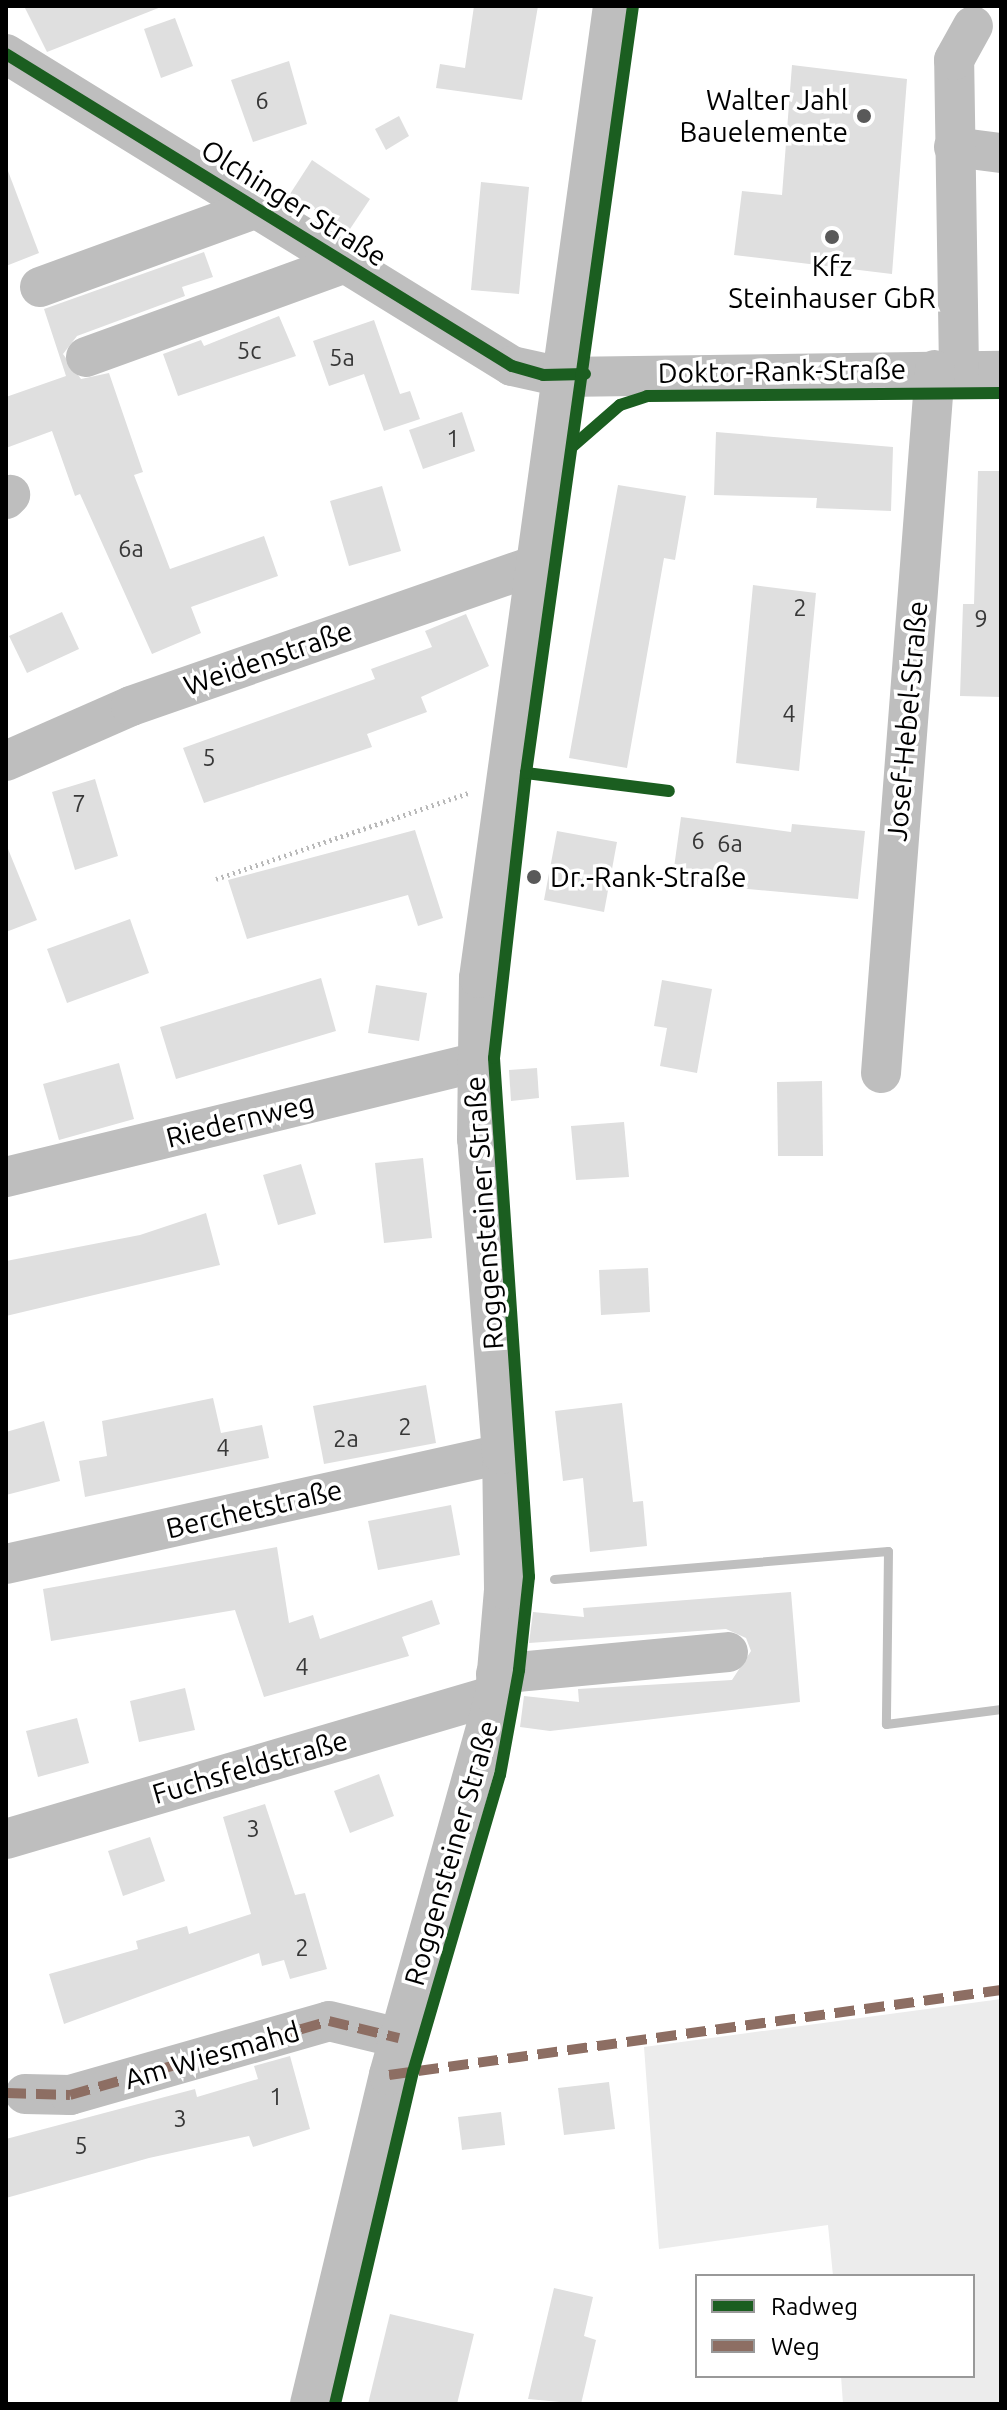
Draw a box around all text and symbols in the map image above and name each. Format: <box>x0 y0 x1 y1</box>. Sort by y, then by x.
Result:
place label: Walter Jahl Bauelemente <box>680 83 848 149</box>
house number: 6 <box>255 87 269 115</box>
marker: Walter Jahl Bauelemente <box>855 107 873 125</box>
street label: Olchinger Straße <box>195 132 393 274</box>
marker: Kfz Steinhauser GbR <box>823 228 841 246</box>
place label: Kfz Steinhauser GbR <box>728 249 936 315</box>
house number: 5c <box>237 337 261 365</box>
house number: 5a <box>329 344 355 372</box>
street label: Doktor-Rank-Straße <box>658 352 906 390</box>
house number: 1 <box>446 425 460 453</box>
house number: 6a <box>118 535 144 563</box>
house number: 2 <box>793 594 807 622</box>
street label: Josef-Hebel-Straße <box>880 599 934 843</box>
house number: 9 <box>974 605 988 633</box>
street label: Weidenstraße <box>179 613 357 703</box>
house number: 4 <box>782 700 796 728</box>
house number: 5 <box>202 744 216 772</box>
house number: 7 <box>72 790 86 818</box>
house number: 6 <box>691 827 705 855</box>
house number: 6a <box>717 830 743 858</box>
place label: Dr.-Rank-Straße <box>550 860 747 894</box>
marker: Dr.-Rank-Straße <box>525 868 543 886</box>
street label: Roggensteiner Straße <box>458 1075 510 1351</box>
street label: Riedernweg <box>162 1085 318 1155</box>
house number: 2 <box>398 1413 412 1441</box>
house number: 2a <box>333 1425 359 1453</box>
house number: 4 <box>216 1434 230 1462</box>
street label: Berchetstraße <box>163 1472 345 1546</box>
house number: 4 <box>295 1653 309 1681</box>
street label: Roggensteiner Straße <box>397 1717 505 1989</box>
street label: Fuchsfeldstraße <box>148 1723 352 1811</box>
house number: 3 <box>246 1815 260 1843</box>
house number: 2 <box>295 1934 309 1962</box>
street label: Am Wiesmahd <box>121 2014 303 2096</box>
house number: 1 <box>269 2083 283 2111</box>
house number: 3 <box>173 2105 187 2133</box>
house number: 5 <box>74 2132 88 2160</box>
legend <box>695 2274 975 2378</box>
text: Radweg <box>771 2293 858 2320</box>
text: Weg <box>771 2333 820 2360</box>

